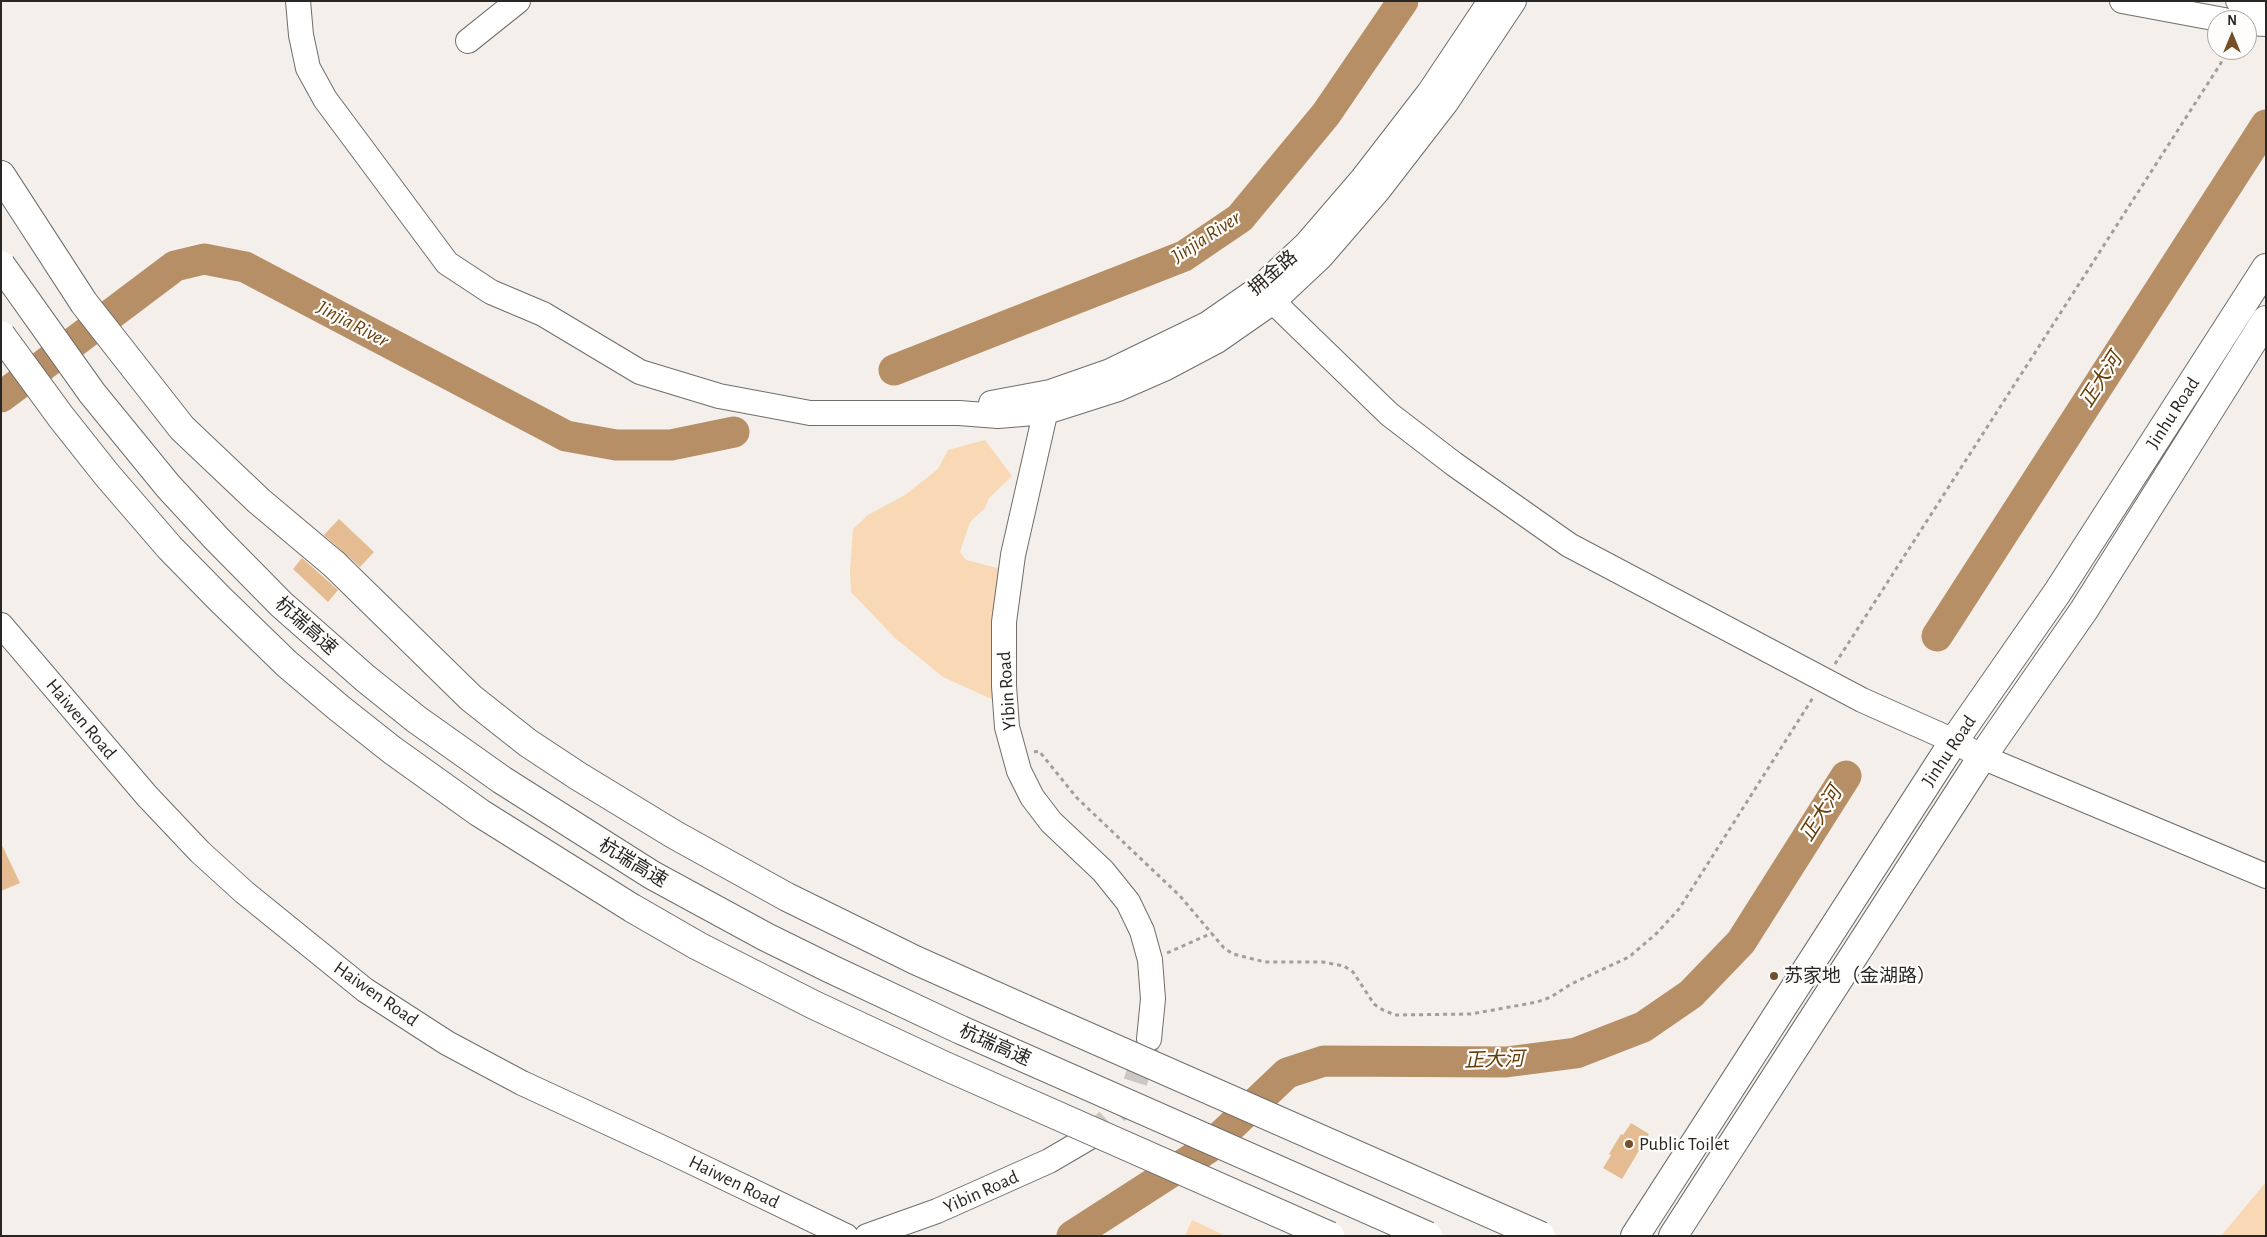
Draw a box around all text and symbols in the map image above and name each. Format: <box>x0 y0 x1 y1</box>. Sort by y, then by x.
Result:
north arrow <box>2207 10 2257 60</box>
text: N <box>2227 14 2237 28</box>
water label: Jinjia River <box>1167 206 1245 268</box>
street label: 拥金路 <box>1244 246 1302 300</box>
water label: Jinjia River <box>313 295 393 353</box>
water label: 正大河 <box>2075 348 2127 412</box>
street label: Jinhu Road <box>2141 373 2205 453</box>
street label: 杭瑞高速 <box>270 592 342 660</box>
street label: Yibin Road <box>993 651 1021 731</box>
street label: Haiwen Road <box>41 674 121 764</box>
street label: Jinhu Road <box>1917 711 1981 791</box>
water label: 正大河 <box>1795 782 1847 846</box>
street label: 杭瑞高速 <box>595 834 671 892</box>
street label: Haiwen Road <box>329 957 423 1031</box>
place label: 苏家地（金湖路） <box>1784 965 1936 987</box>
marker: 苏家地（金湖路） <box>1768 970 1780 982</box>
street label: 杭瑞高速 <box>956 1019 1034 1071</box>
water label: 正大河 <box>1464 1047 1524 1073</box>
place label: Public Toilet <box>1639 1133 1729 1155</box>
marker: Public Toilet <box>1623 1138 1635 1150</box>
street label: Haiwen Road <box>685 1150 783 1214</box>
street label: Yibin Road <box>940 1165 1022 1219</box>

